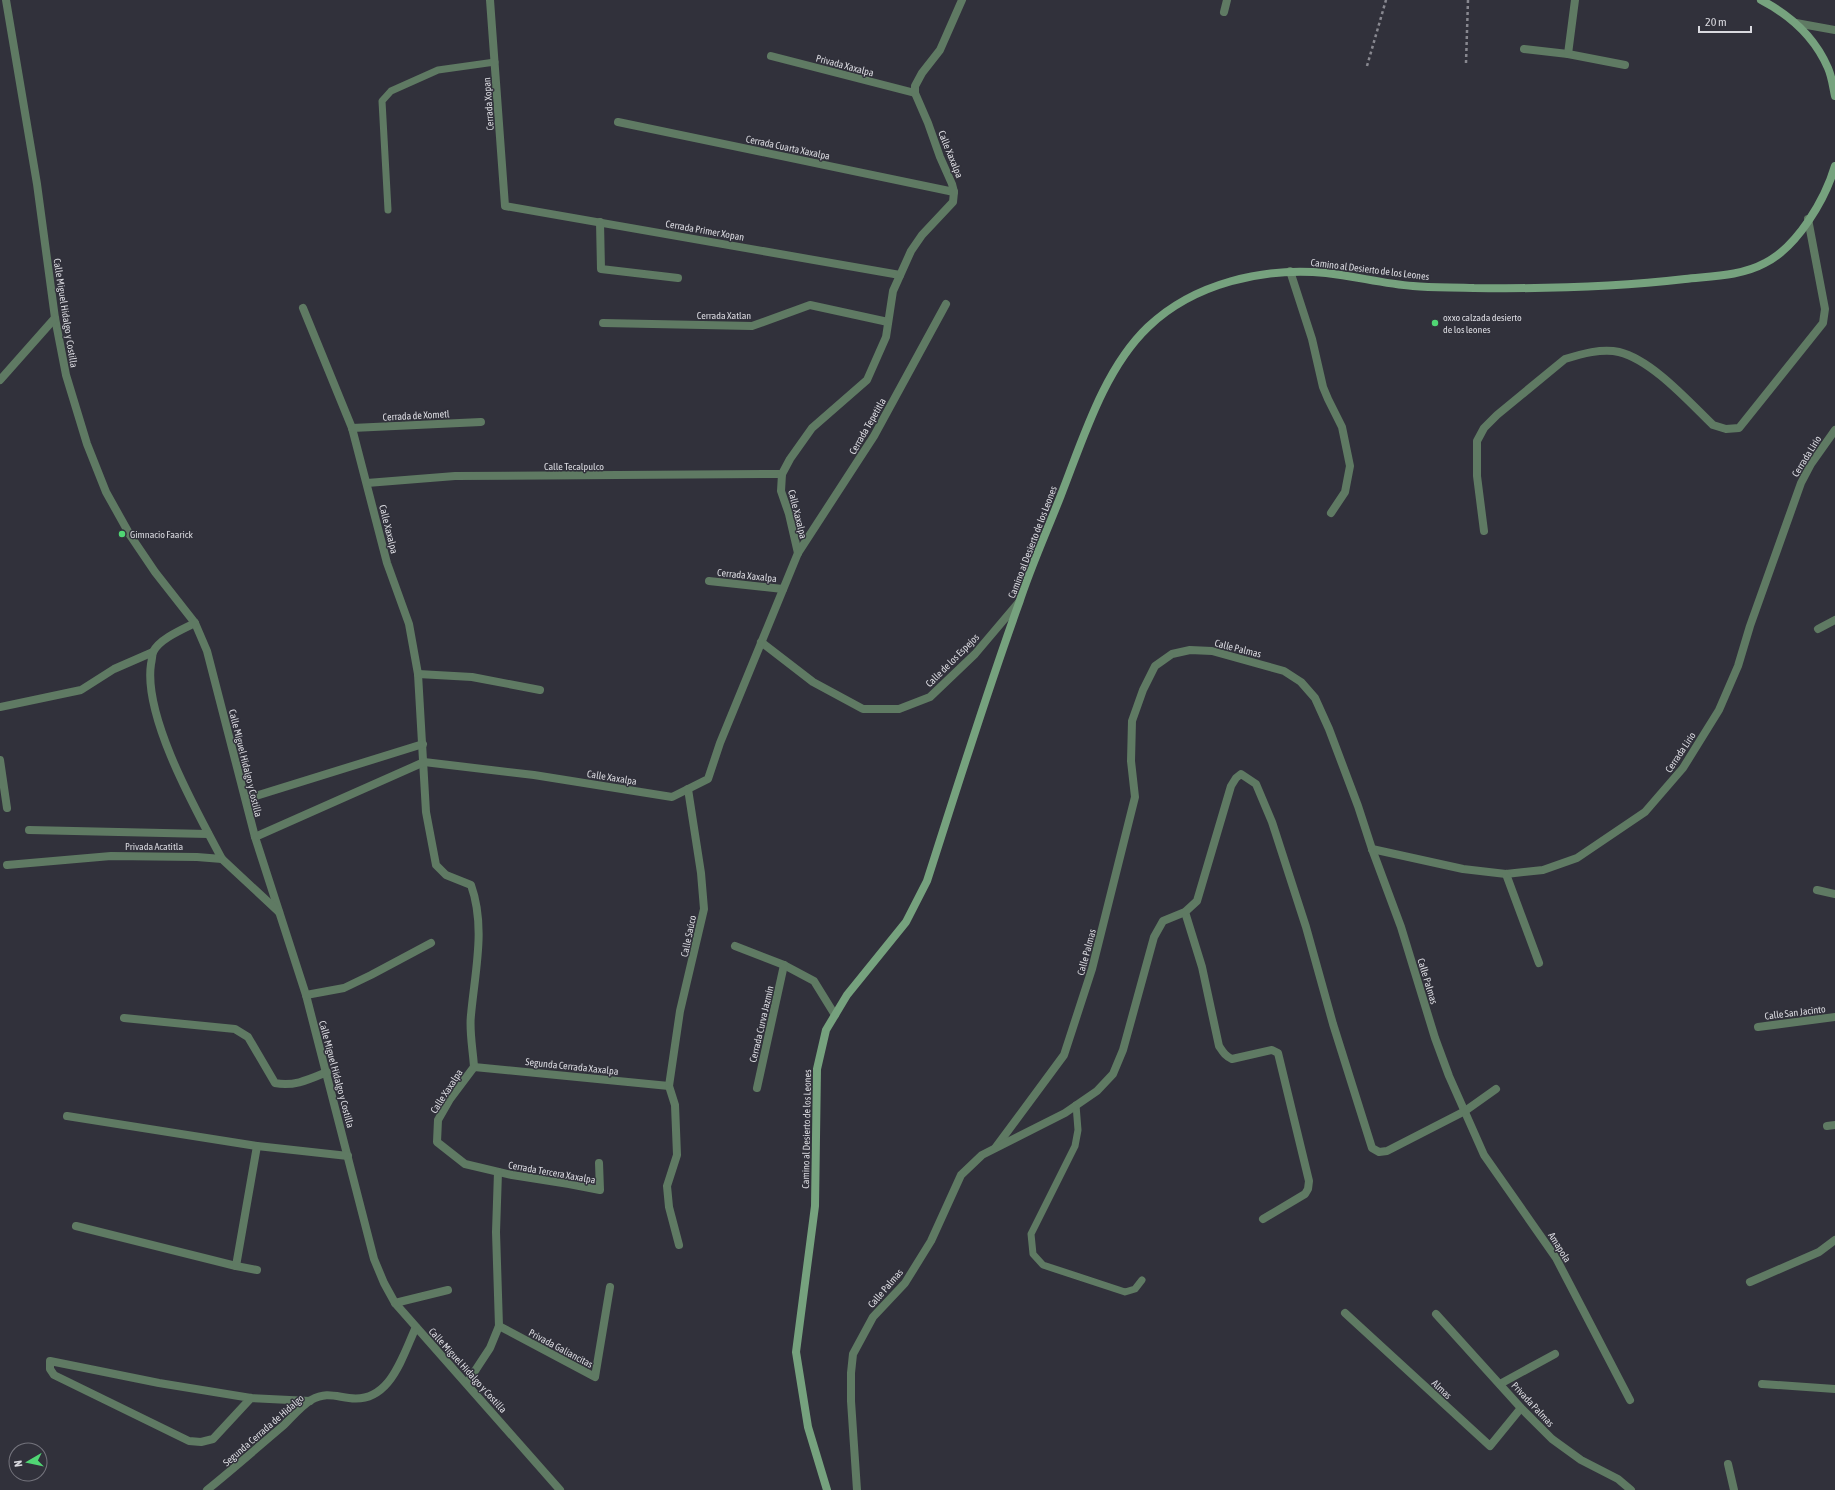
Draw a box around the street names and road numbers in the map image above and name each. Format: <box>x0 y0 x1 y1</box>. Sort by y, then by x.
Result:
street label: Privada Xaxalpa <box>815 52 875 79</box>
street label: Cerrada Xopan <box>481 77 496 131</box>
street label: Calle Xaxalpa <box>936 129 965 180</box>
street label: Cerrada Cuarta Xaxalpa <box>745 133 831 162</box>
street label: Cerrada Primer Xopan <box>665 218 745 243</box>
street label: Camino al Desierto de los Leones <box>1310 257 1430 282</box>
street label: Calle Miguel Hidalgo y Costilla <box>51 258 80 369</box>
street label: Cerrada Xatlan <box>697 310 751 321</box>
street label: Cerrada Tepetitla <box>847 396 888 456</box>
street label: Cerrada de Xometl <box>382 408 450 423</box>
street label: Cerrada Lirio <box>1789 433 1824 479</box>
street label: Calle Tecalpulco <box>544 461 604 472</box>
street label: Camino al Desierto de los Leones <box>1006 484 1059 600</box>
street label: Calle Xaxalpa <box>786 488 809 540</box>
street label: Calle Xaxalpa <box>377 503 400 555</box>
street label: Cerrada Xaxalpa <box>717 567 778 584</box>
street label: Calle de los Espejos <box>923 631 982 689</box>
street label: Calle Palmas <box>1213 637 1263 660</box>
street label: Calle Miguel Hidalgo y Costilla <box>227 708 264 818</box>
street label: Cerrada Lirio <box>1663 730 1698 775</box>
street label: Calle Xaxalpa <box>586 768 638 787</box>
street label: Privada Acatitla <box>125 841 183 852</box>
street label: Calle Saúco <box>679 914 698 958</box>
street label: Calle Palmas <box>1075 927 1098 977</box>
street label: Calle Palmas <box>1415 957 1440 1006</box>
street label: Cerrada Curva Jazmín <box>747 985 776 1063</box>
street label: Calle San Jacinto <box>1764 1003 1827 1022</box>
street label: Calle Miguel Hidalgo y Costilla <box>317 1019 356 1129</box>
street label: Segunda Cerrada Xaxalpa <box>525 1056 619 1077</box>
street label: Calle Xaxalpa <box>428 1067 465 1115</box>
street label: Camino al Desierto de los Leones <box>800 1069 813 1189</box>
street label: Cerrada Tercera Xaxalpa <box>507 1159 597 1186</box>
street label: Amapola <box>1546 1230 1573 1265</box>
street label: Calle Palmas <box>866 1266 905 1310</box>
street label: Calle Miguel Hidalgo y Costilla <box>427 1326 509 1415</box>
street label: Privada Galiancitas <box>527 1327 595 1370</box>
street label: Almas <box>1430 1378 1454 1402</box>
street label: Privada Palmas <box>1509 1380 1556 1429</box>
street label: Segunda Cerrada de Hidalgo <box>221 1392 306 1468</box>

